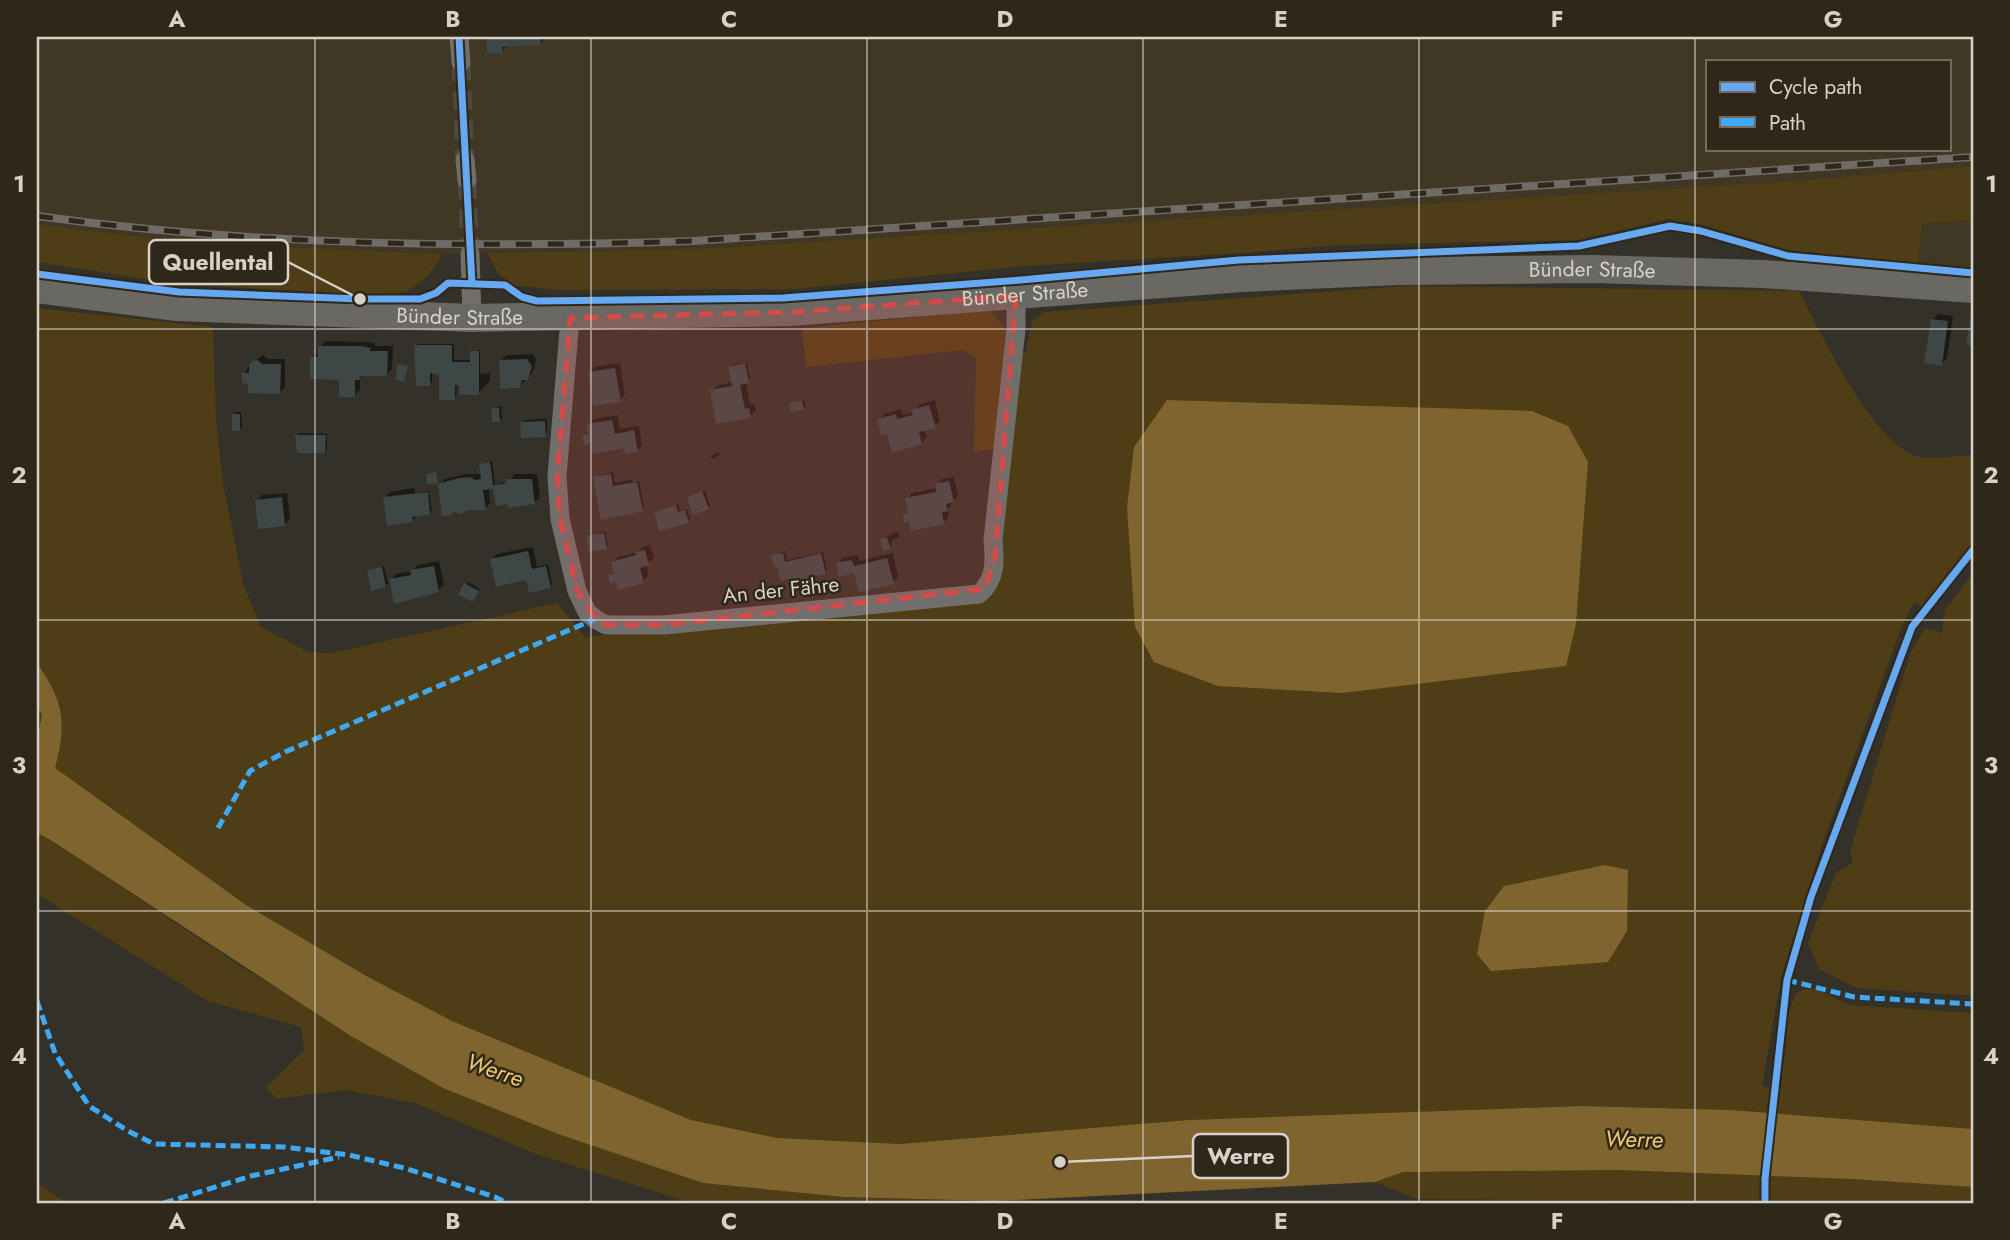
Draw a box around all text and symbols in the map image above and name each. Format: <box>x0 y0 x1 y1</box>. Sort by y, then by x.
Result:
text: A <box>168 2 186 36</box>
text: B <box>445 2 461 36</box>
text: C <box>721 2 737 36</box>
text: D <box>997 2 1014 36</box>
text: E <box>1274 2 1288 36</box>
text: F <box>1551 2 1563 36</box>
text: G <box>1824 2 1842 36</box>
legend <box>1706 60 1951 150</box>
text: Cycle path <box>1769 72 1862 102</box>
text: Path <box>1769 108 1806 138</box>
text: 1 <box>13 167 25 201</box>
text: 1 <box>1985 167 1997 201</box>
callout: Quellental <box>149 240 288 284</box>
text: Quellental <box>163 245 274 279</box>
street label: Bünder Straße <box>1529 254 1656 286</box>
street label: Bünder Straße <box>961 275 1089 314</box>
street label: Bünder Straße <box>396 300 523 333</box>
text: 2 <box>11 458 27 492</box>
text: 2 <box>1983 458 1999 492</box>
street label: An der Fähre <box>721 569 841 611</box>
text: 3 <box>12 748 26 782</box>
text: 3 <box>1984 748 1998 782</box>
text: 4 <box>11 1039 27 1073</box>
text: 4 <box>1983 1039 1999 1073</box>
water label: Werre <box>462 1044 529 1096</box>
water label: Werre <box>1605 1121 1664 1157</box>
callout: Werre <box>1193 1134 1288 1178</box>
text: Werre <box>1207 1139 1275 1173</box>
text: A <box>168 1204 186 1238</box>
text: B <box>445 1204 461 1238</box>
text: C <box>721 1204 737 1238</box>
text: D <box>997 1204 1014 1238</box>
text: E <box>1274 1204 1288 1238</box>
text: F <box>1551 1204 1563 1238</box>
text: G <box>1824 1204 1842 1238</box>

